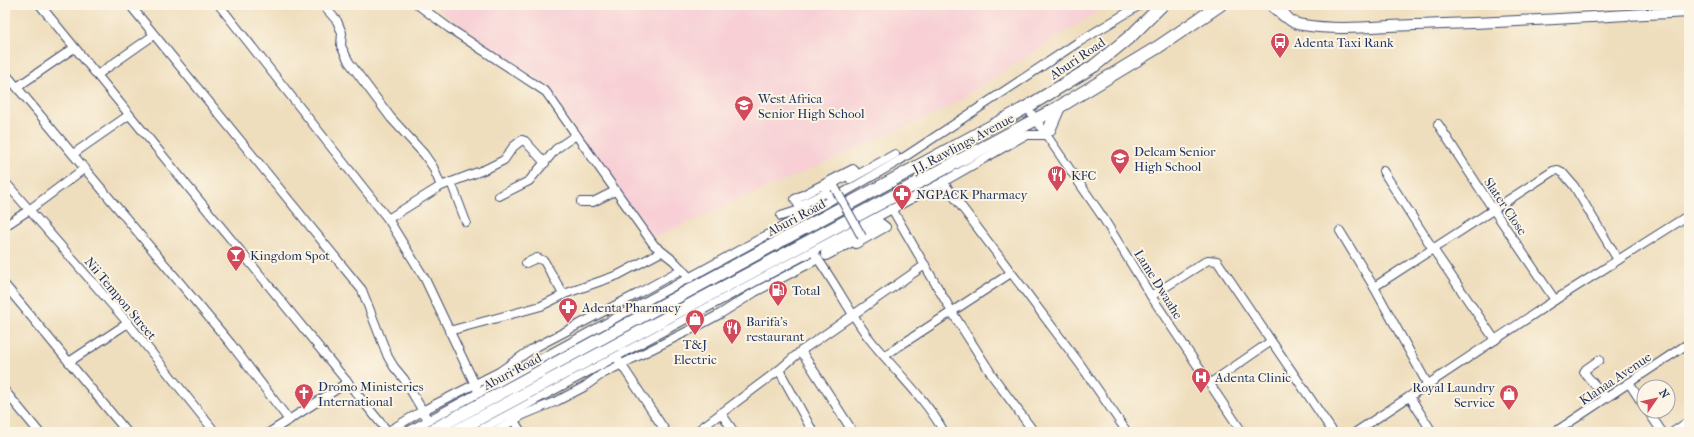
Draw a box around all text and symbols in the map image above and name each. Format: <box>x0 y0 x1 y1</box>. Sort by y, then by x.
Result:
bus stop icon: Adenta Taxi Rank <box>1269 31 1291 59</box>
street label: Aburi Road <box>1046 34 1109 83</box>
place label: Adenta Taxi Rank <box>1293 35 1394 50</box>
place label: West Africa Senior High School <box>757 91 865 121</box>
school or university icon: West Africa Senior High School <box>733 94 755 122</box>
street label: J.J. Rawlings Avenue <box>909 110 1017 177</box>
place label: Delcam Senior High School <box>1134 144 1216 174</box>
school or university icon: Delcam Senior High School <box>1109 147 1131 175</box>
restaurant icon: KFC <box>1046 164 1068 192</box>
place label: KFC <box>1071 168 1096 183</box>
street label: Slater Close <box>1481 175 1531 238</box>
pharmacy icon: NGPACK Pharmacy <box>891 183 913 211</box>
place label: NGPACK Pharmacy <box>916 187 1029 202</box>
street label: Aburi Road <box>764 195 829 239</box>
bar icon: Kingdom Spot <box>225 244 247 272</box>
street label: Lame Dwaahe <box>1131 247 1186 322</box>
place label: Kingdom Spot <box>250 248 330 263</box>
street label: Nii Tempon Street <box>82 254 160 343</box>
fuel station icon: Total <box>767 279 789 307</box>
place label: Total <box>792 283 821 298</box>
pharmacy icon: Adenta Pharmacy <box>557 296 579 324</box>
place label: Adenta Pharmacy <box>581 300 682 315</box>
shop icon: T&J Electric <box>684 308 706 336</box>
place label: Barifa's restaurant <box>746 314 805 344</box>
restaurant icon: Barifa's restaurant <box>721 317 743 345</box>
place label: T&J Electric <box>673 337 717 367</box>
street label: Aburi Road <box>480 349 545 393</box>
street label: Klanaa Avenue <box>1577 349 1655 408</box>
hospital icon: Adenta Clinic <box>1190 366 1212 394</box>
place label: Adenta Clinic <box>1214 370 1291 385</box>
place label: Dromo Ministeries International <box>318 379 424 409</box>
north arrow <box>1636 379 1676 419</box>
place label: Royal Laundry Service <box>1412 380 1496 410</box>
church icon: Dromo Ministeries International <box>293 382 315 410</box>
shop icon: Royal Laundry Service <box>1498 383 1520 411</box>
text: N <box>1656 387 1672 401</box>

